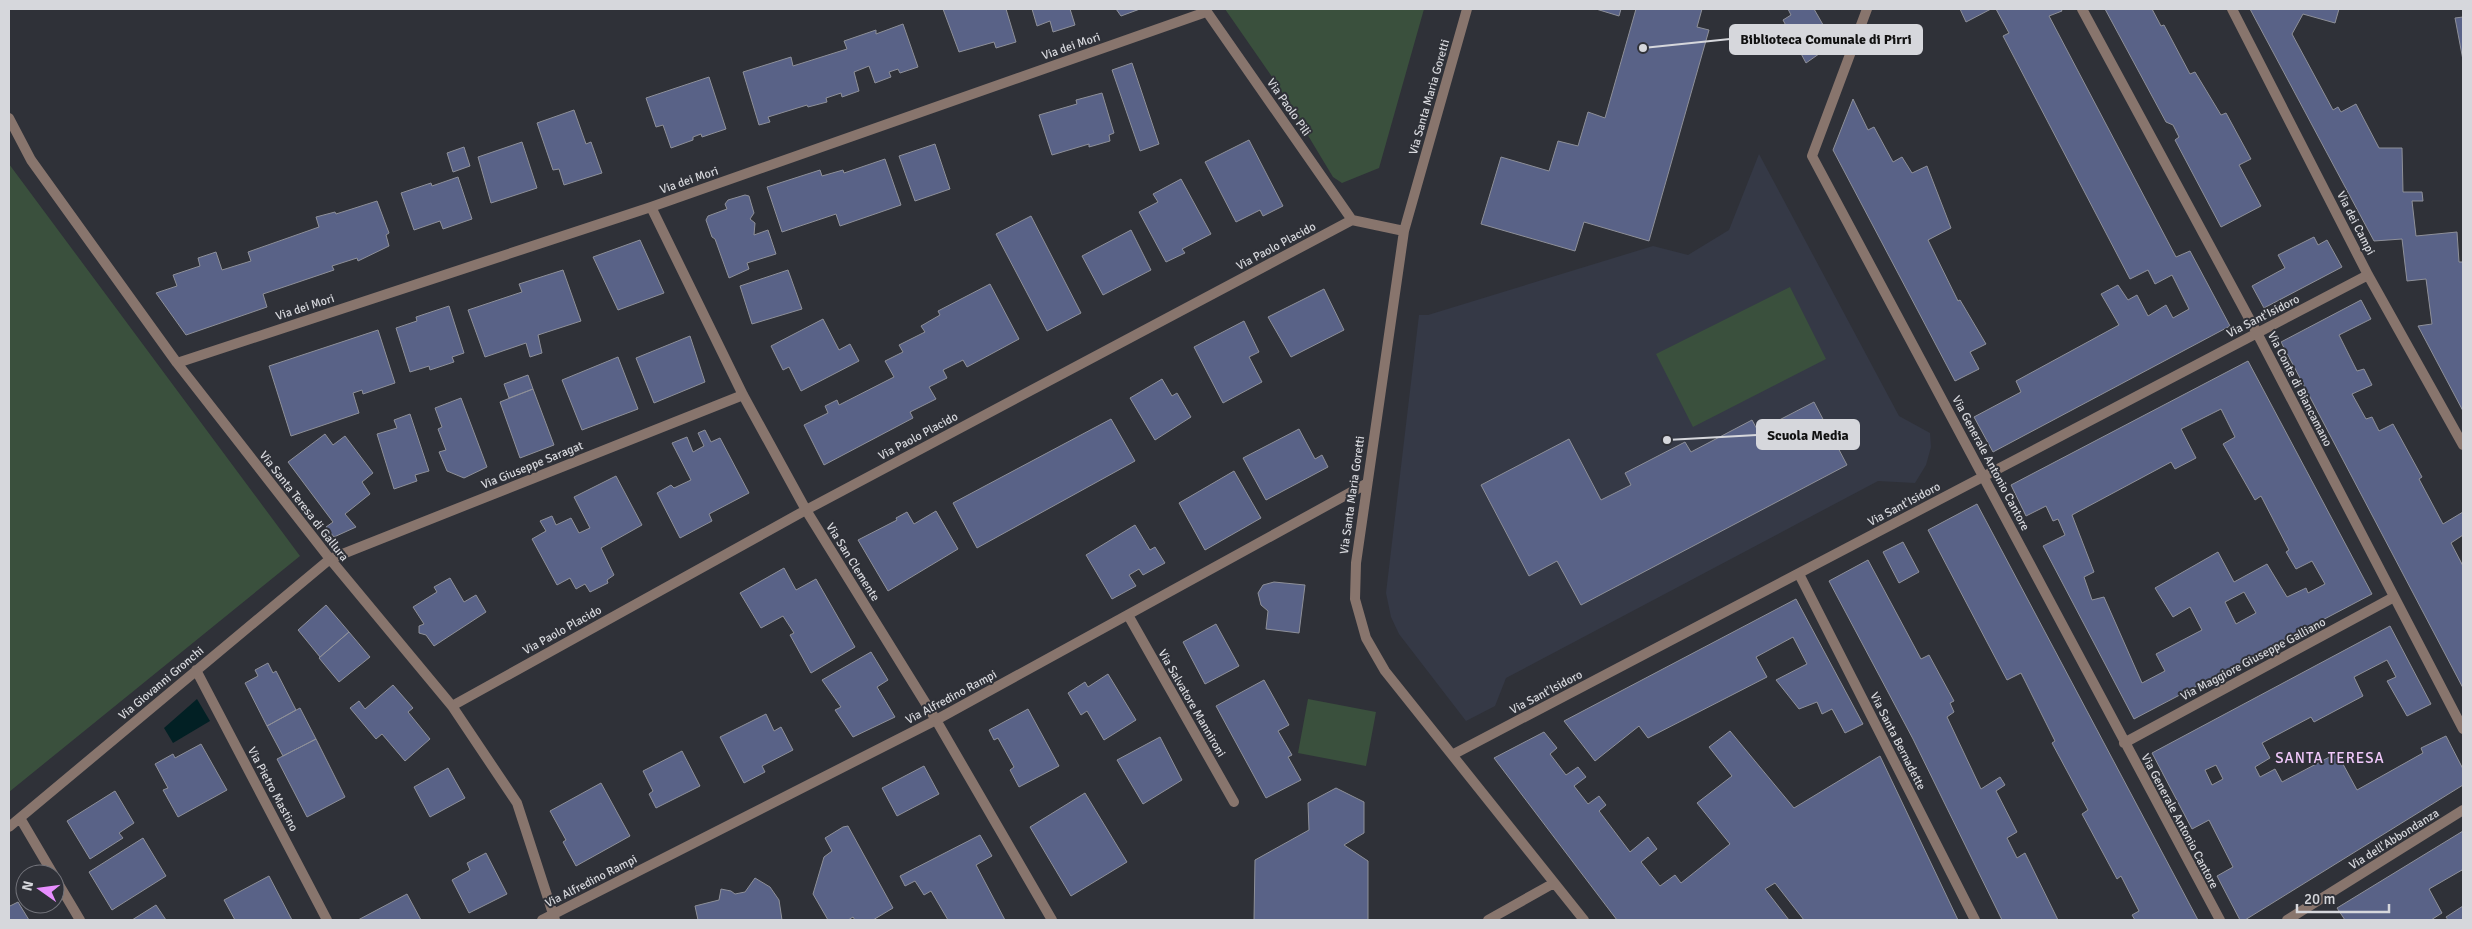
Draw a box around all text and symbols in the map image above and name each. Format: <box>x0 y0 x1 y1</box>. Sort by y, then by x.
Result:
callout: Biblioteca Comunale di Pirri <box>1730 25 1922 54</box>
street label: Via dei Mori <box>1040 29 1102 63</box>
text: Biblioteca Comunale di Pirri <box>1740 31 1912 48</box>
street label: Via Santa Maria Goretti <box>1406 38 1453 157</box>
street label: Via Paolo Pili <box>1263 76 1314 139</box>
street label: Via dei Mori <box>658 163 720 197</box>
street label: Via dei Campi <box>2333 189 2378 258</box>
street label: Via Paolo Placido <box>1234 219 1319 274</box>
street label: Via dei Mori <box>274 291 336 324</box>
street label: Via Sant'Isidoro <box>2224 292 2302 341</box>
street label: Via Conte di Biancamano <box>2264 329 2335 449</box>
street label: Via Generale Antonio Cantore <box>1949 393 2033 533</box>
street label: Via Paolo Placido <box>876 409 961 464</box>
callout: Scuola Media <box>1757 420 1859 449</box>
text: Scuola Media <box>1767 427 1849 444</box>
street label: Via Santa Maria Goretti <box>1337 435 1368 555</box>
street label: Via Giuseppe Saragat <box>479 438 585 493</box>
street label: Via Santa Teresa di Gallura <box>256 448 351 564</box>
street label: Via Sant'Isidoro <box>1865 479 1943 530</box>
street label: Via San Clemente <box>822 520 883 604</box>
street label: Via Paolo Placido <box>520 603 604 658</box>
street label: Via Maggiore Giuseppe Galliano <box>2178 615 2328 704</box>
street label: Via Giovanni Gronchi <box>116 643 207 723</box>
street label: Via Salvatore Mannironi <box>1155 647 1229 760</box>
street label: Via Alfredino Rampi <box>903 667 999 728</box>
street label: Via Sant'Isidoro <box>1507 667 1585 718</box>
street label: Via Santa Bernadette <box>1866 690 1929 793</box>
street label: Via Pietro Mastino <box>244 744 301 834</box>
district label: SANTA TERESA <box>2275 749 2385 767</box>
street label: Via Generale Antonio Cantore <box>2138 751 2222 891</box>
street label: Via dell'Abbondanza <box>2346 806 2442 873</box>
street label: Via Alfredino Rampi <box>543 852 640 911</box>
north arrow <box>15 864 65 914</box>
text: N <box>18 879 37 893</box>
scale bar <box>2297 882 2390 914</box>
text: 20 m <box>2304 890 2335 908</box>

